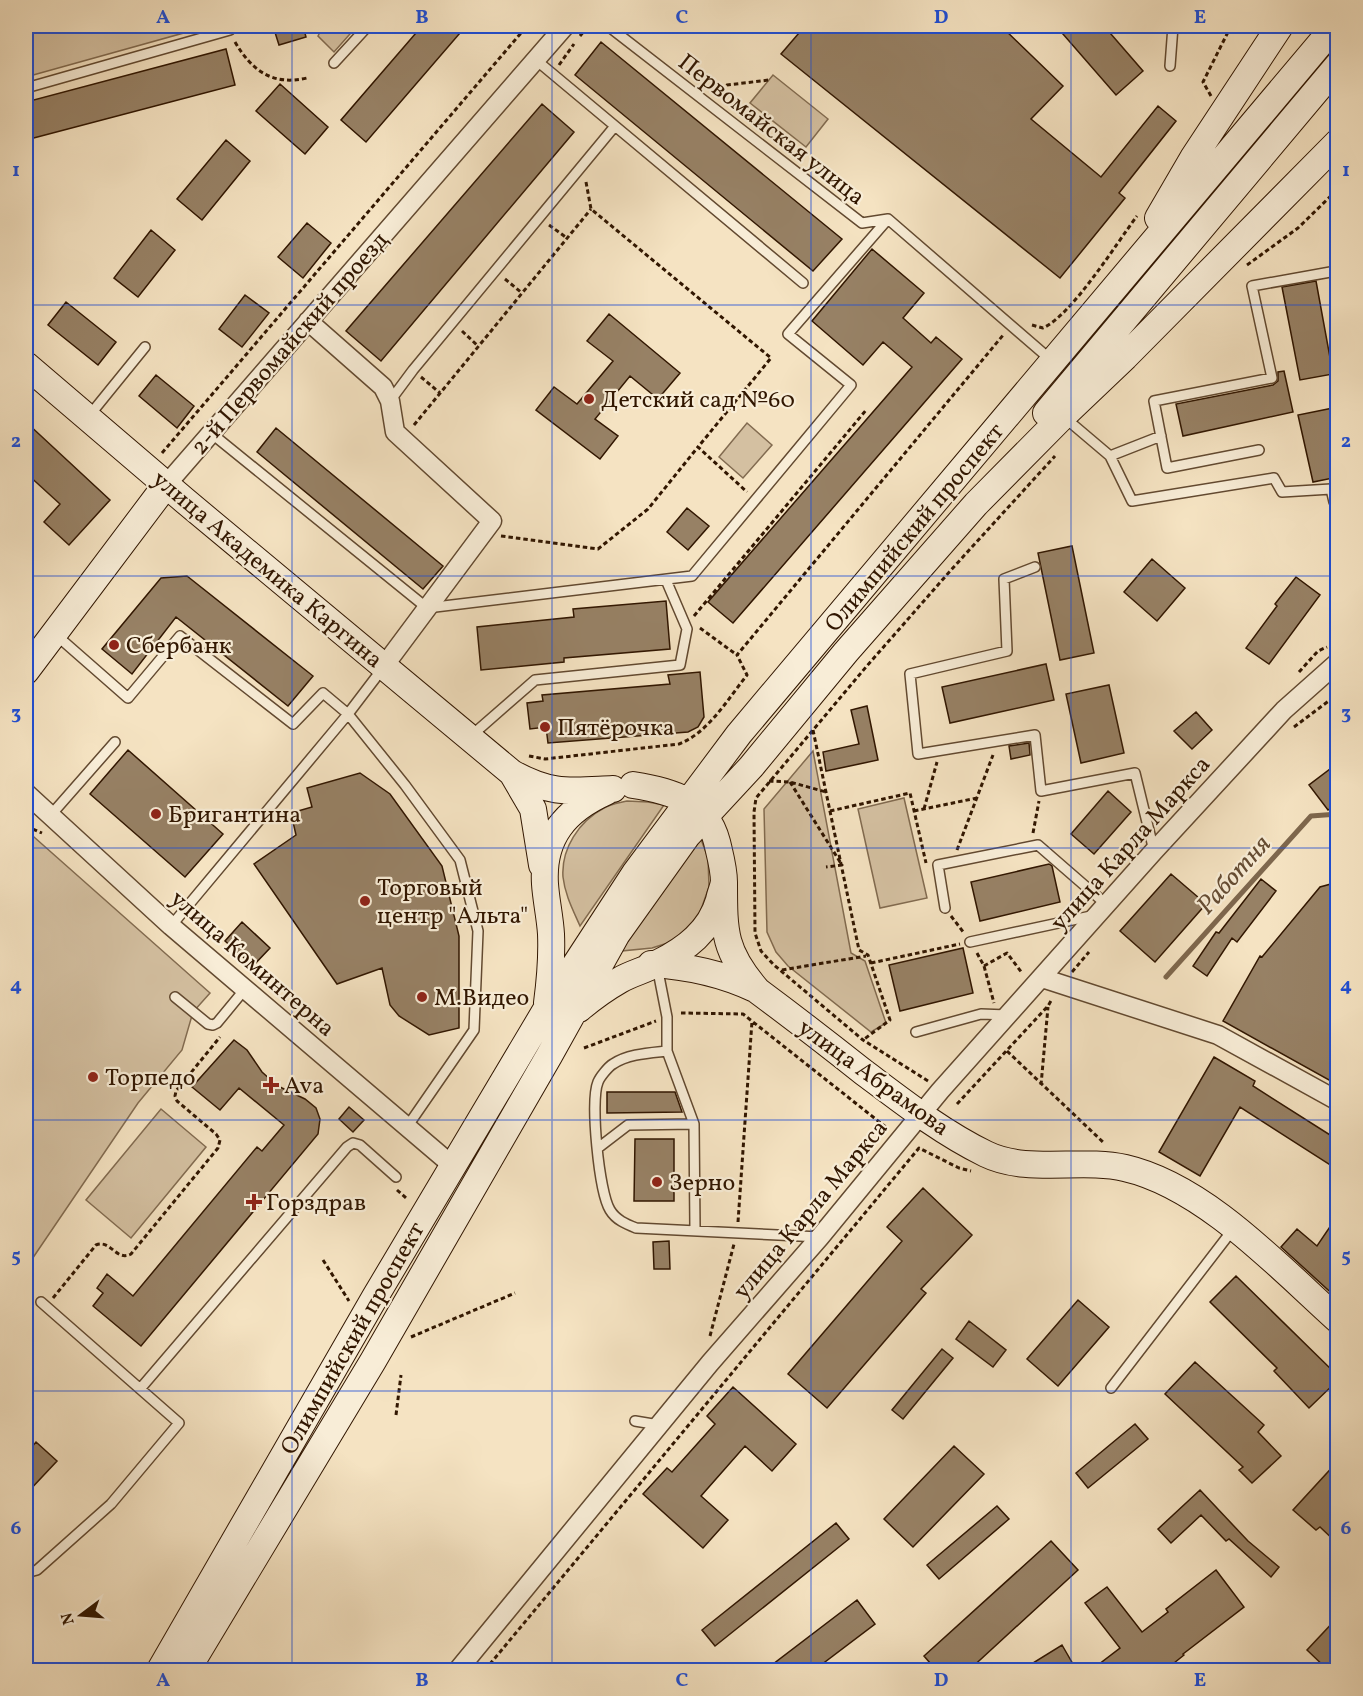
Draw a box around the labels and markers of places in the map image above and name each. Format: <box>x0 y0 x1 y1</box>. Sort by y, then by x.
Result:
place label: Детский сад №60 <box>601 384 795 418</box>
marker: Детский сад №60 <box>582 392 596 406</box>
place label: Сбербанк <box>126 630 232 664</box>
marker: Сбербанк <box>107 638 121 652</box>
place label: Пятёрочка <box>557 712 675 746</box>
marker: Пятёрочка <box>538 720 552 734</box>
place label: Бригантина <box>168 799 301 833</box>
marker: Бригантина <box>149 807 163 821</box>
place label: Торговый центр "Альта" <box>377 872 528 934</box>
marker: Торговый центр "Альта" <box>358 894 372 908</box>
place label: М.Видео <box>434 982 529 1016</box>
marker: М.Видео <box>415 990 429 1004</box>
place label: Торпедо <box>105 1062 196 1096</box>
marker: Торпедо <box>86 1070 100 1084</box>
place label: Ava <box>284 1070 324 1104</box>
marker: Ava <box>262 1076 280 1094</box>
place label: Зерно <box>669 1167 735 1201</box>
marker: Зерно <box>650 1175 664 1189</box>
place label: Горздрав <box>266 1187 366 1221</box>
marker: Горздрав <box>247 1195 261 1209</box>

